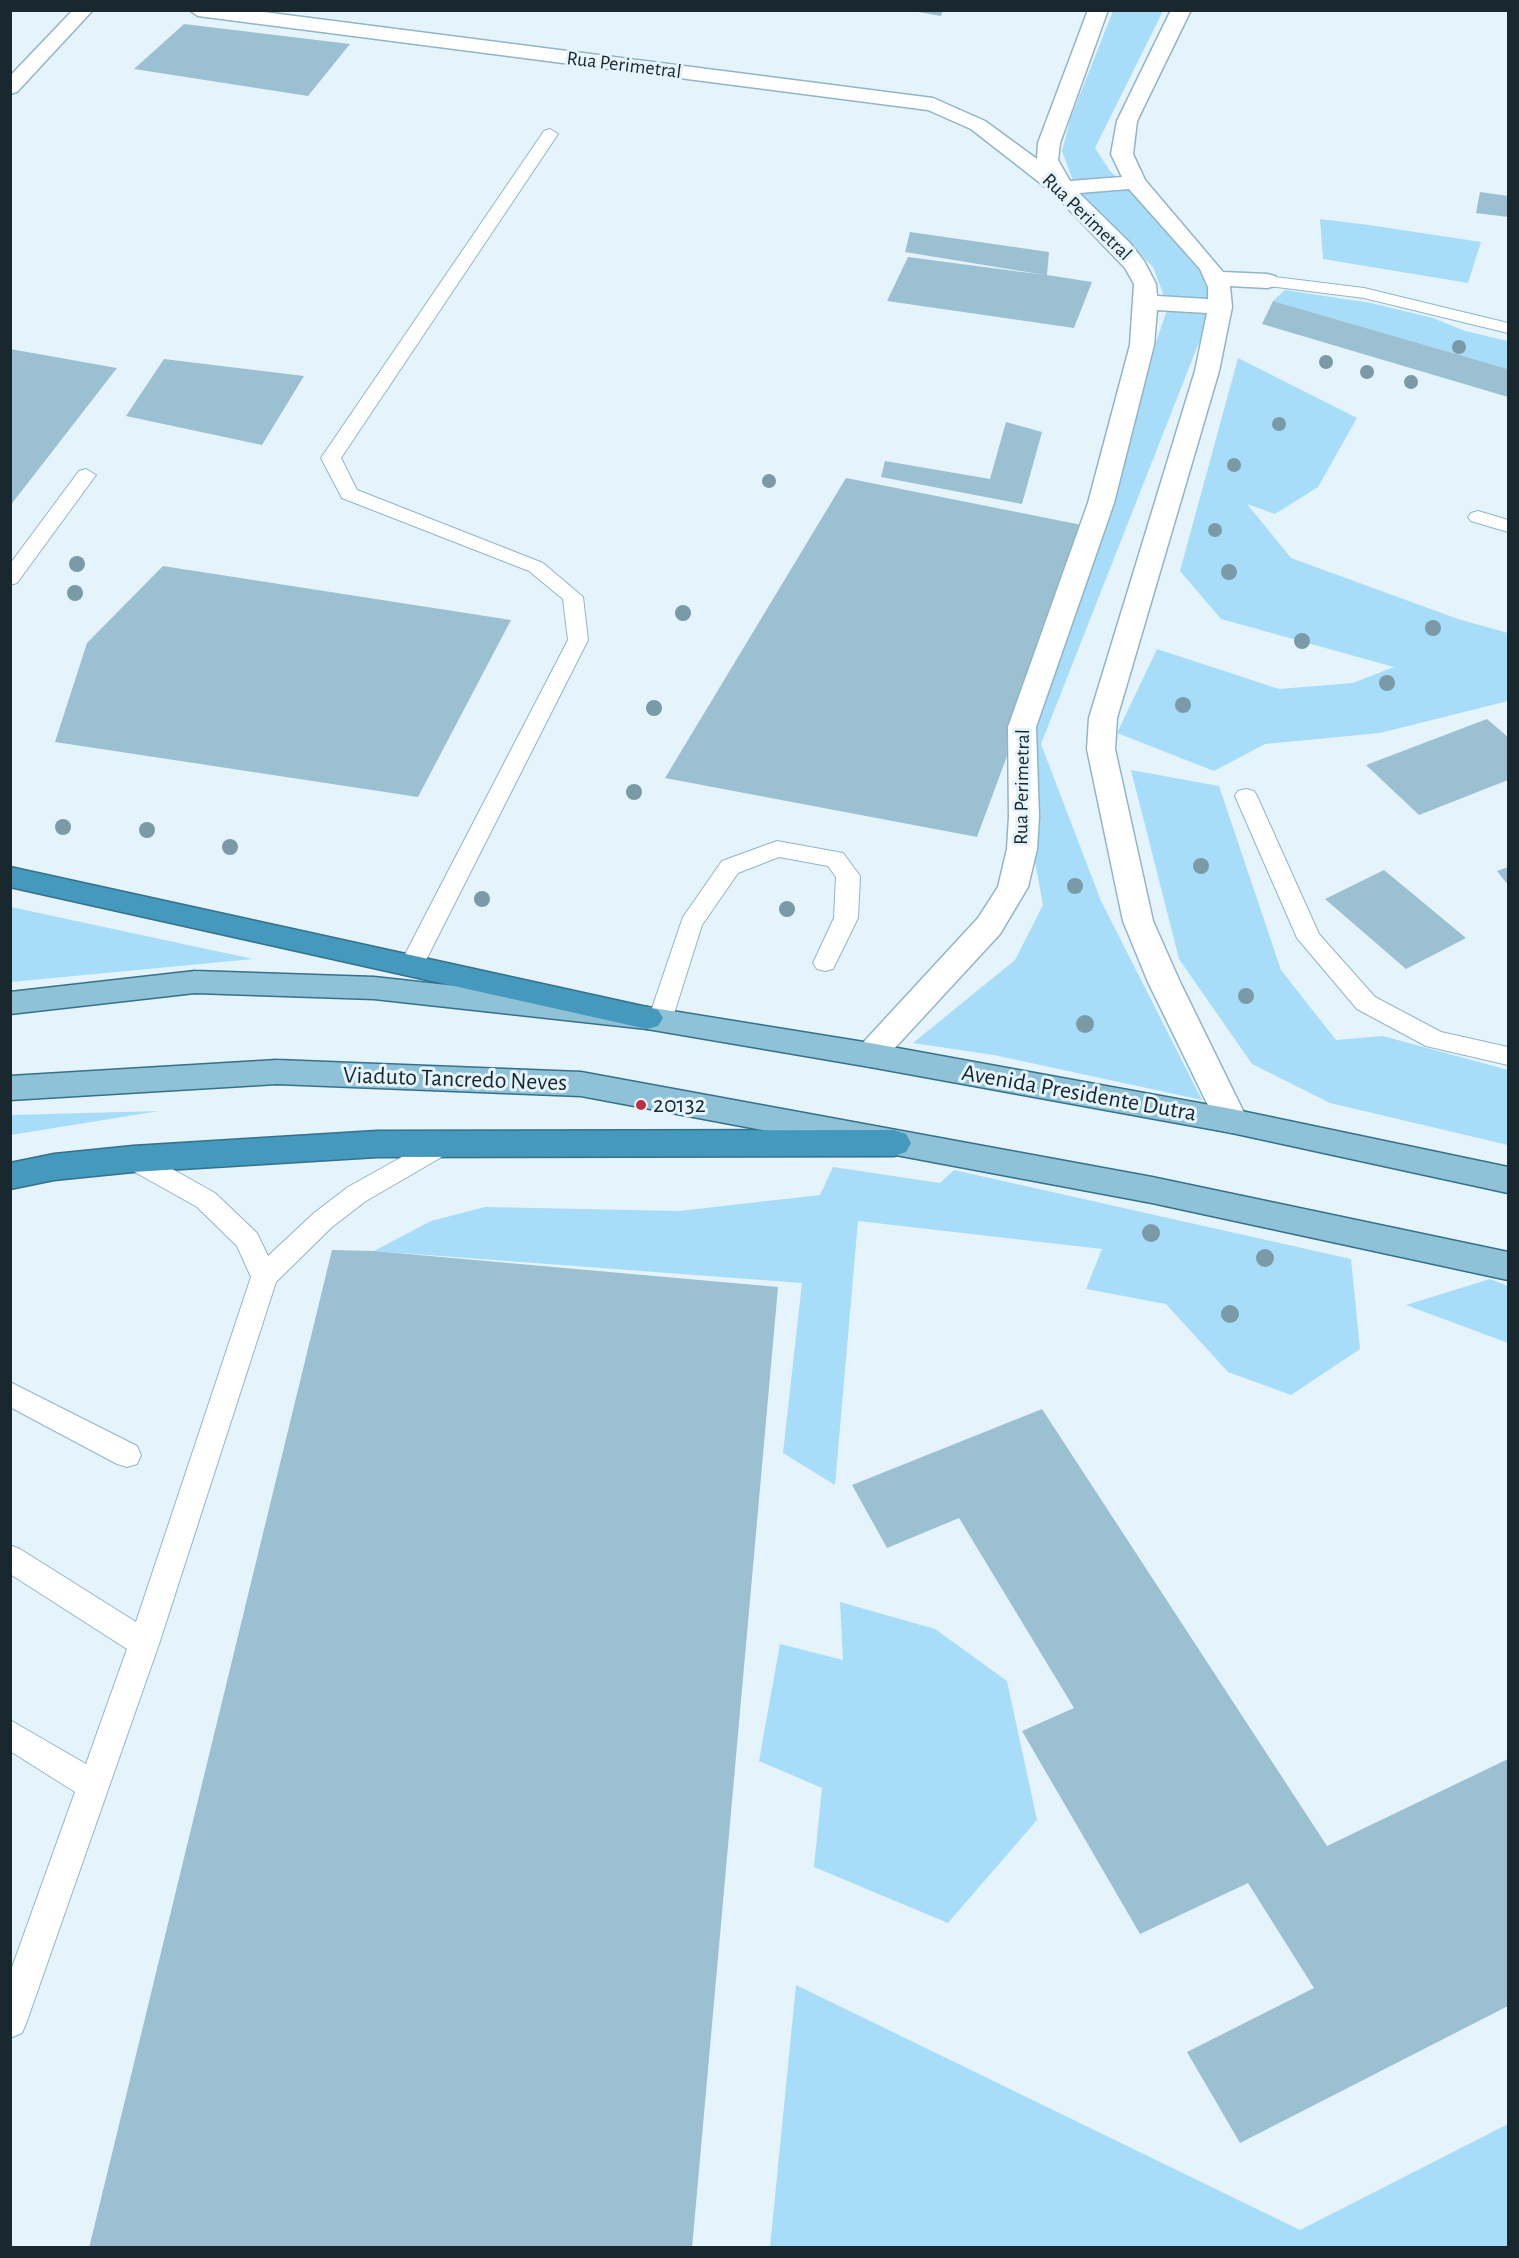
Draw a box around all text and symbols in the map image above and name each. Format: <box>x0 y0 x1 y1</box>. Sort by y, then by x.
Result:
street label: Rua Perimetral <box>565 46 683 84</box>
street label: Rua Perimetral <box>1037 168 1137 266</box>
street label: Rua Perimetral <box>1009 729 1035 845</box>
street label: Avenida Presidente Dutra <box>959 1058 1199 1128</box>
street label: Viaduto Tancredo Neves <box>342 1061 568 1097</box>
place label: 20132 <box>653 1091 706 1119</box>
marker: 20132 <box>634 1098 648 1112</box>

